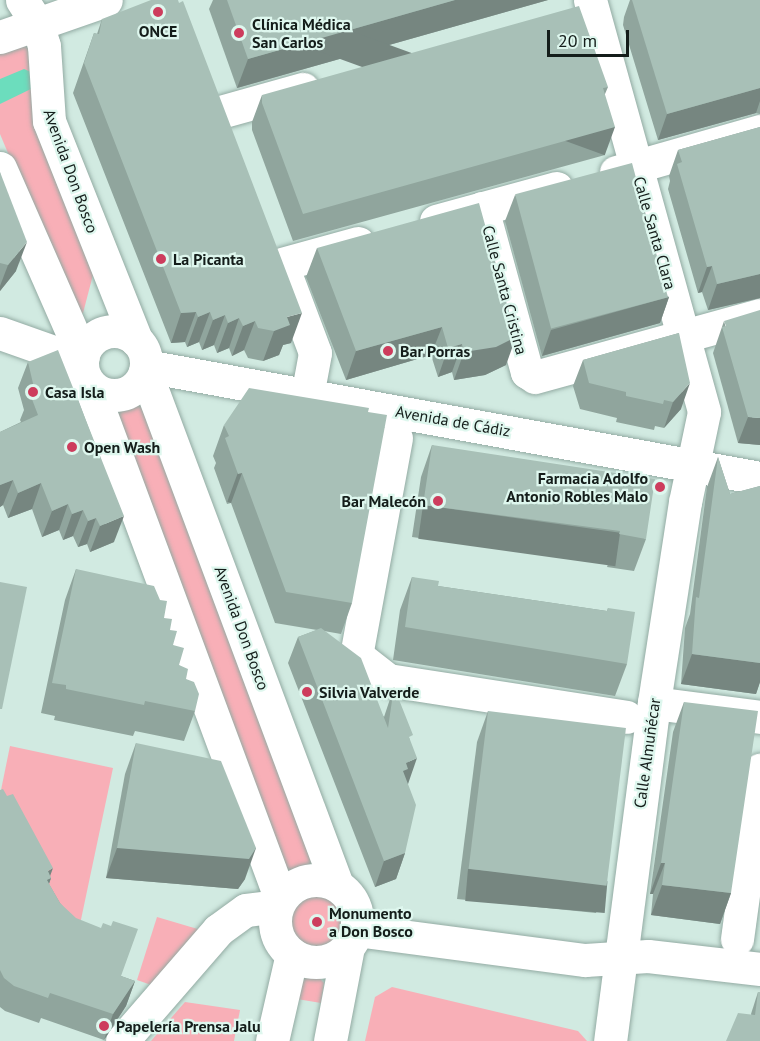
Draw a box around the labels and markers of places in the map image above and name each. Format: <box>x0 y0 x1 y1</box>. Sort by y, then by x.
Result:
marker: ONCE <box>151 5 165 19</box>
place label: Clínica Médica San Carlos <box>252 14 351 52</box>
place label: ONCE <box>139 21 177 41</box>
marker: Clínica Médica San Carlos <box>230 24 248 42</box>
place label: La Picanta <box>173 249 244 269</box>
marker: La Picanta <box>154 252 168 266</box>
place label: Bar Porras <box>400 341 470 361</box>
marker: Bar Porras <box>381 344 395 358</box>
place label: Casa Isla <box>45 382 104 402</box>
marker: Casa Isla <box>26 385 40 399</box>
place label: Open Wash <box>84 437 161 457</box>
marker: Open Wash <box>65 440 79 454</box>
place label: Farmacia Adolfo Antonio Robles Malo <box>506 468 648 506</box>
marker: Farmacia Adolfo Antonio Robles Malo <box>653 480 667 494</box>
place label: Bar Malecón <box>341 491 426 511</box>
marker: Bar Malecón <box>431 494 445 508</box>
place label: Silvia Valverde <box>319 682 420 702</box>
marker: Silvia Valverde <box>300 685 314 699</box>
place label: Monumento a Don Bosco <box>329 903 413 941</box>
marker: Monumento a Don Bosco <box>310 915 324 929</box>
place label: Papelería Prensa Jalu <box>116 1016 261 1036</box>
marker: Papelería Prensa Jalu <box>97 1019 111 1033</box>

